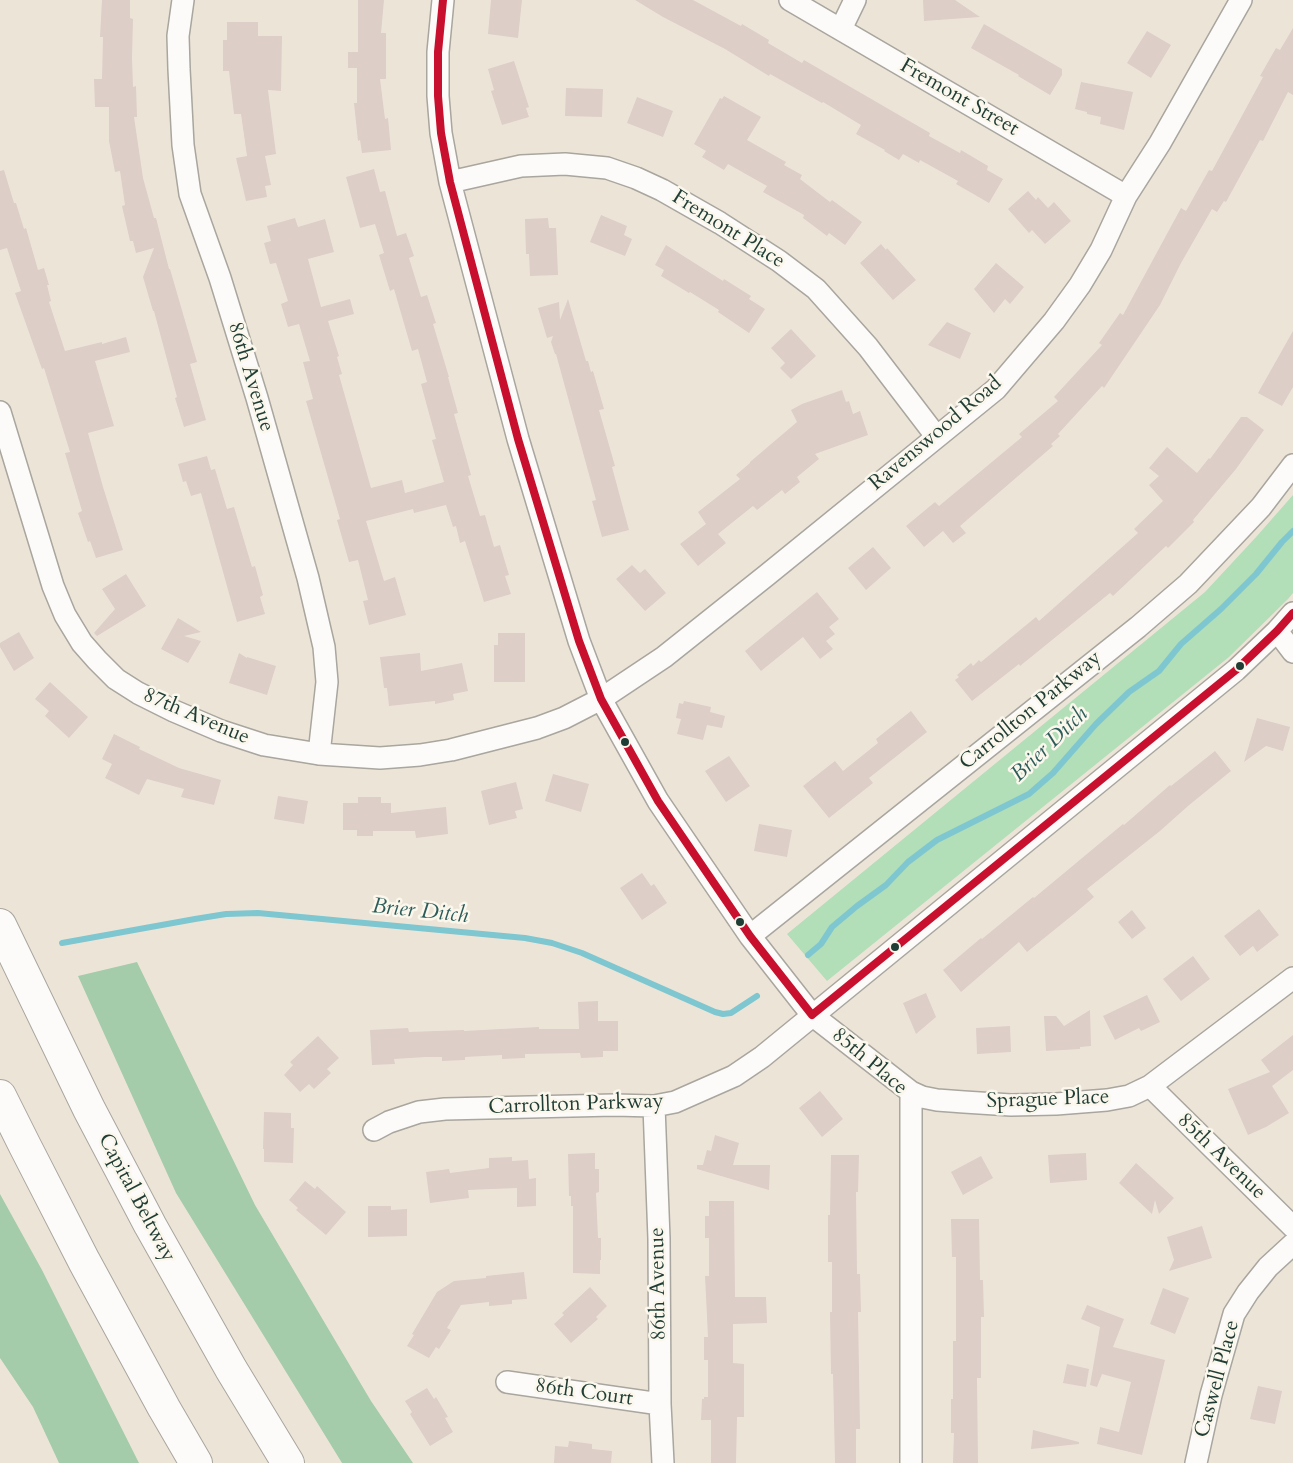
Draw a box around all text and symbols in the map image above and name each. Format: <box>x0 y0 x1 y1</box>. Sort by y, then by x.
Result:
street label: Fremont Street <box>895 54 1023 142</box>
street label: Fremont Place <box>667 185 789 275</box>
street label: 86th Avenue <box>221 319 279 435</box>
street label: Ravenswood Road <box>865 371 1007 497</box>
street label: Carrollton Parkway <box>955 646 1107 776</box>
unlabelled marker <box>1234 660 1246 672</box>
street label: 87th Avenue <box>139 683 253 751</box>
water label: Brier Ditch <box>1006 702 1094 788</box>
unlabelled marker <box>619 736 631 748</box>
water label: Brier Ditch <box>371 894 469 930</box>
unlabelled marker <box>734 916 746 928</box>
unlabelled marker <box>889 941 901 953</box>
street label: 85th Place <box>826 1023 912 1101</box>
street label: Sprague Place <box>986 1085 1110 1115</box>
street label: Carrollton Parkway <box>488 1089 664 1121</box>
street label: 85th Avenue <box>1171 1109 1271 1205</box>
street label: Capital Beltway <box>92 1130 180 1266</box>
street label: 86th Avenue <box>645 1227 673 1341</box>
street label: Caswell Place <box>1190 1317 1246 1441</box>
street label: 86th Court <box>533 1374 635 1412</box>

